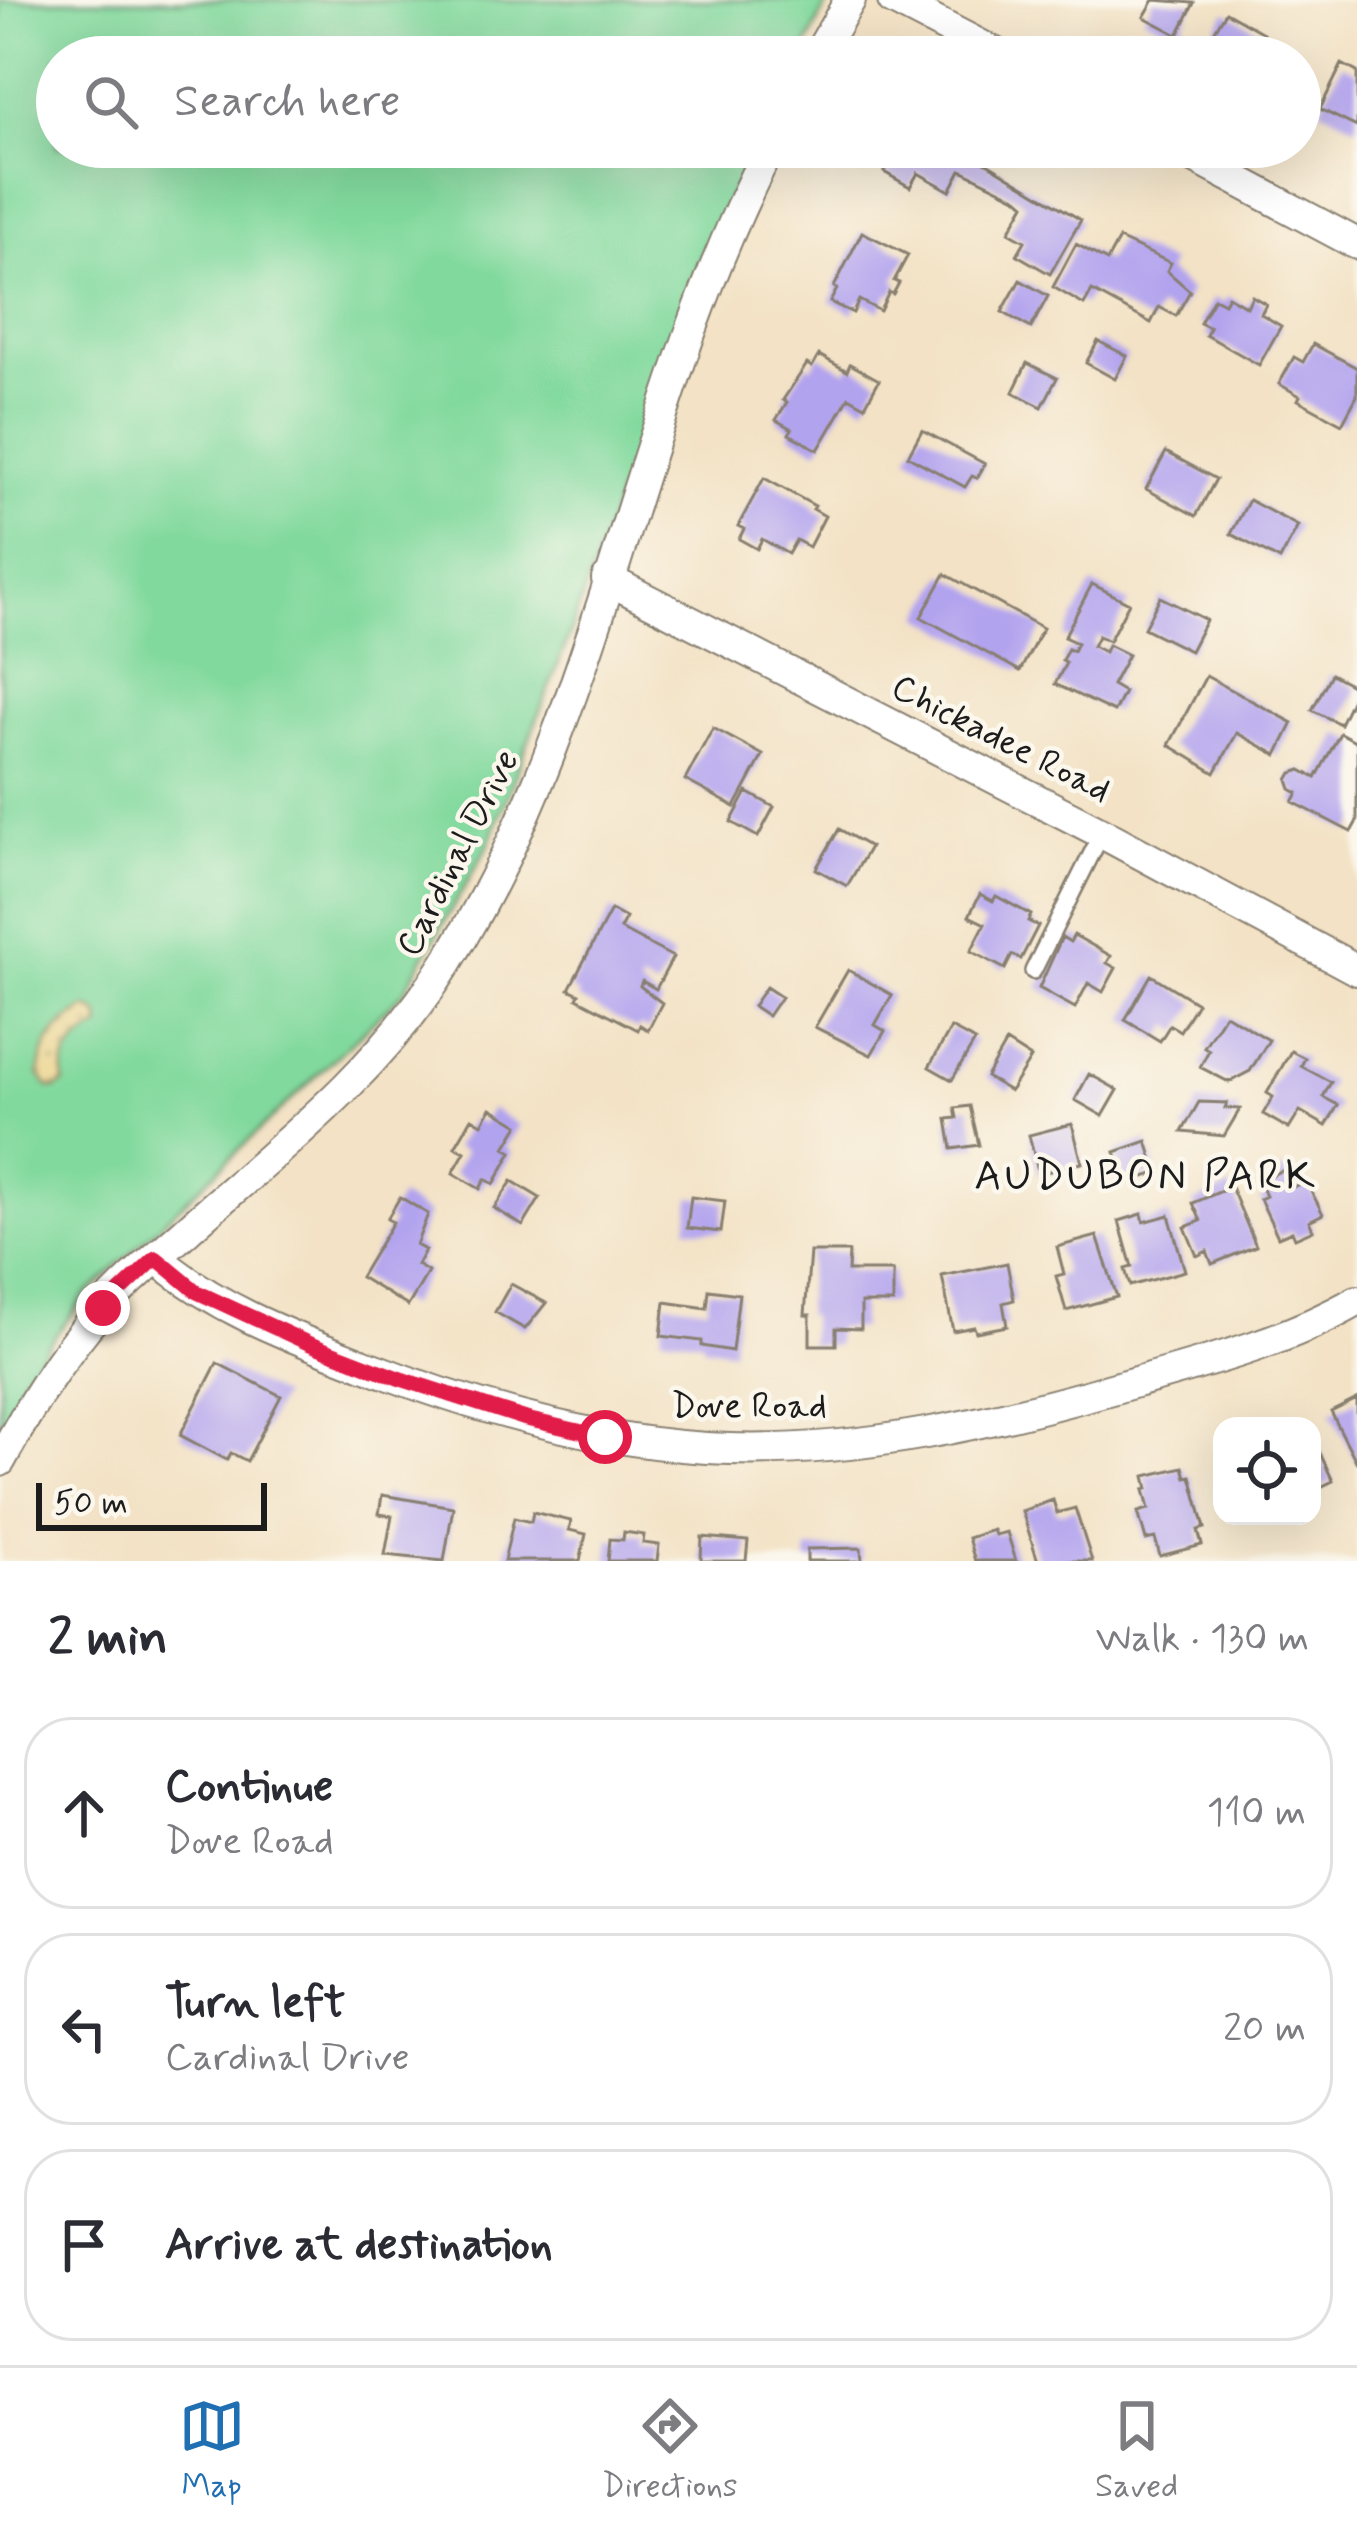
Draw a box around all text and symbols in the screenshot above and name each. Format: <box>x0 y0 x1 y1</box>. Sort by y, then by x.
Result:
search box <box>36 36 1321 168</box>
icon: search <box>78 69 144 135</box>
text: Search here <box>174 73 401 132</box>
street label: Chickadee Road <box>883 665 1118 816</box>
street label: Cardinal Drive <box>387 742 531 965</box>
district label: AUDUBON PARK <box>974 1150 1318 1205</box>
route end <box>76 1281 130 1335</box>
street label: Dove Road <box>671 1384 827 1431</box>
route start <box>578 1410 632 1464</box>
map controls <box>1213 1417 1321 1525</box>
button: locate <box>1213 1417 1321 1525</box>
scale bar <box>36 1477 267 1530</box>
text: 50 m <box>54 1482 128 1526</box>
text: 2 min <box>48 1606 168 1672</box>
text: Walk · 130 m <box>1096 1614 1309 1665</box>
text: Continue <box>165 1758 333 1817</box>
icon: ahead <box>51 1780 117 1846</box>
text: 110 m <box>1207 1788 1306 1839</box>
text: Dove Road <box>165 1817 334 1868</box>
text: Turn left <box>165 1974 345 2033</box>
icon: left <box>51 1996 117 2062</box>
text: 20 m <box>1223 2004 1306 2055</box>
text: Cardinal Drive <box>165 2033 410 2084</box>
icon: arrive <box>51 2212 117 2278</box>
text: Arrive at destination <box>165 2216 553 2275</box>
tab: Map <box>179 2393 245 2509</box>
tab: Directions <box>602 2393 738 2509</box>
tab: Saved <box>1095 2393 1178 2509</box>

